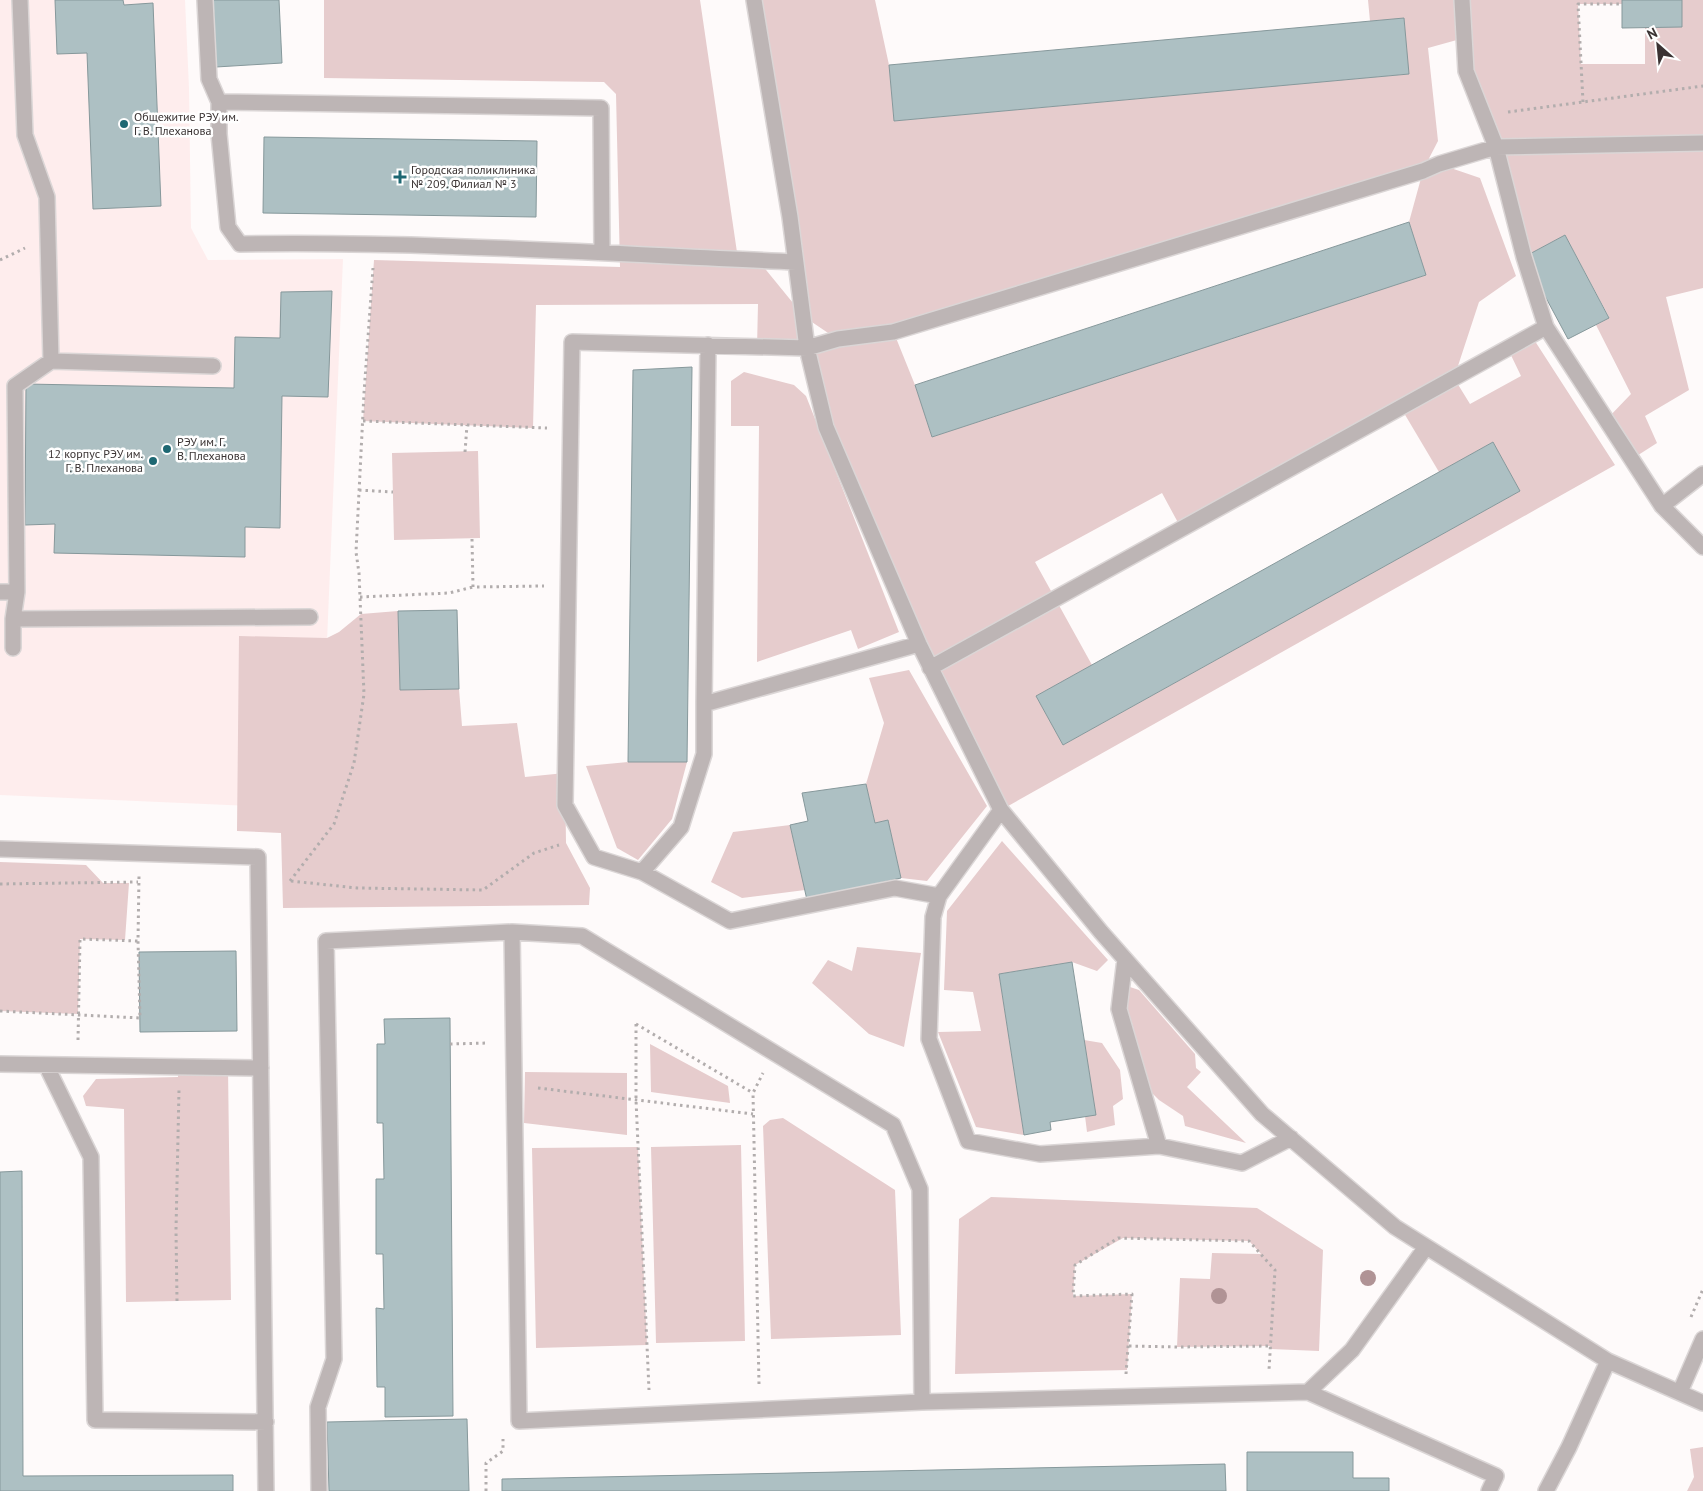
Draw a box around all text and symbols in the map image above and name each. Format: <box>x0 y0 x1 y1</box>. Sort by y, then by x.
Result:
north arrow <box>1633 20 1683 70</box>
text: N <box>1644 23 1660 44</box>
place label: Общежитие РЭУ им. Г. В. Плеханова <box>134 109 238 138</box>
marker: Общежитие РЭУ им. Г. В. Плеханова <box>118 118 130 130</box>
place label: Городская поликлиника № 209. Филиал № 3 <box>411 162 536 191</box>
marker: Городская поликлиника № 209. Филиал № 3 <box>393 170 407 184</box>
place label: РЭУ им. Г. В. Плеханова <box>177 434 246 463</box>
marker: РЭУ им. Г. В. Плеханова <box>161 443 173 455</box>
place label: 12 корпус РЭУ им. Г. В. Плеханова <box>48 446 143 475</box>
marker: 12 корпус РЭУ им. Г. В. Плеханова <box>147 455 159 467</box>

